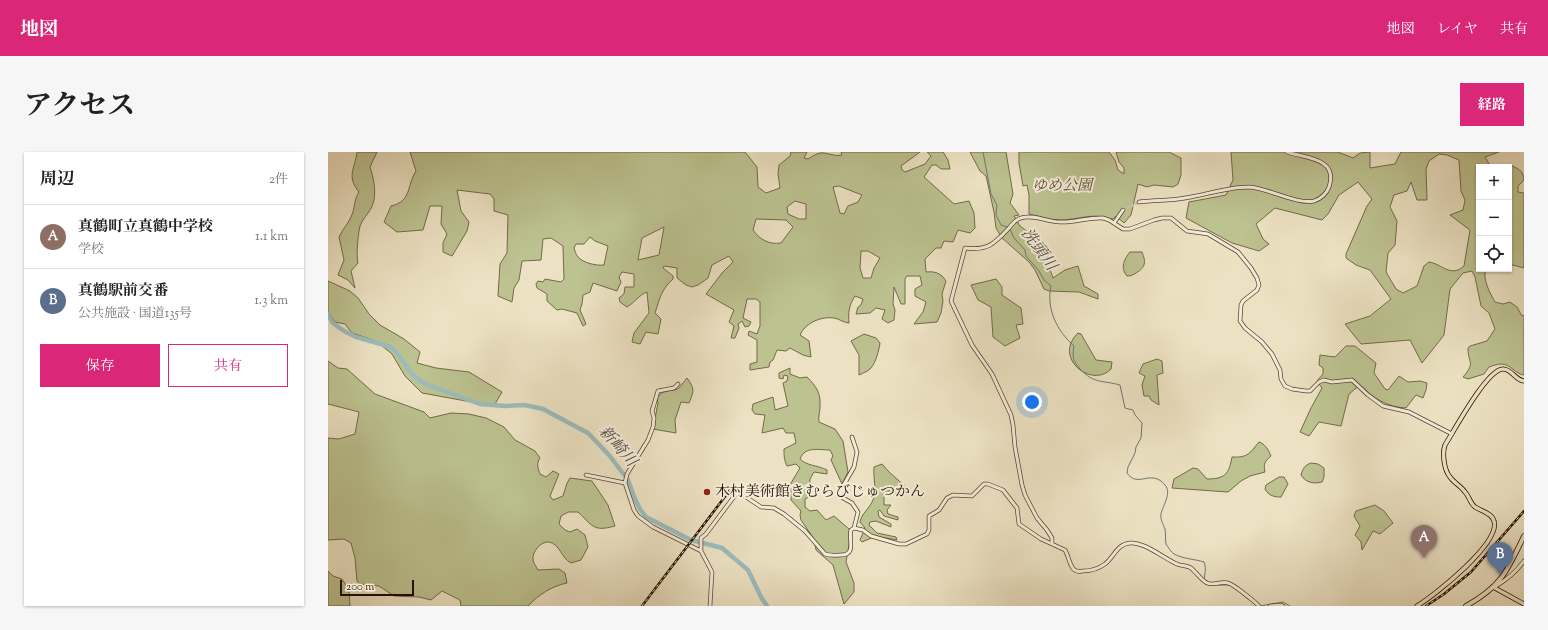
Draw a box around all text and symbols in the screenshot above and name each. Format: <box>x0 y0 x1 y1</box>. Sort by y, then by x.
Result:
text: 地図 <box>20 17 58 44</box>
text: 地図 <box>1387 20 1415 40</box>
text: レイヤ <box>1437 20 1478 40</box>
text: 共有 <box>1500 20 1528 40</box>
button: 経路 <box>1460 83 1524 126</box>
text: アクセス <box>24 87 135 127</box>
map controls <box>1476 164 1512 272</box>
button: + <box>1476 164 1512 200</box>
text: 周辺 <box>40 168 74 192</box>
text: 2件 <box>269 171 288 189</box>
park label: ゆめ公園 <box>1032 176 1095 197</box>
button: − <box>1476 200 1512 236</box>
text: 真鶴町立真鶴中学校 <box>78 217 213 238</box>
water label: 洗頭川 <box>1015 224 1063 278</box>
text: A <box>48 228 58 246</box>
text: 1.1 km <box>255 228 288 246</box>
button: locate <box>1476 236 1512 272</box>
text: 学校 <box>78 241 104 259</box>
text: 真鶴駅前交番 <box>78 281 168 302</box>
text: B <box>49 292 57 310</box>
text: 1.3 km <box>254 292 288 310</box>
text: 公共施設 · 国道135号 <box>78 305 192 323</box>
button: 保存 <box>40 344 160 387</box>
button: 共有 <box>168 344 288 387</box>
your location <box>1022 392 1042 412</box>
water label: 新崎川 <box>593 421 643 474</box>
place label: 木村美術館きむらびじゅつかん <box>715 482 925 503</box>
marker: 木村美術館きむらびじゅつかん <box>702 487 712 497</box>
pin: A <box>1411 525 1437 558</box>
pin: B <box>1487 542 1513 575</box>
scale bar <box>340 578 414 597</box>
text: 200 m <box>346 579 374 595</box>

